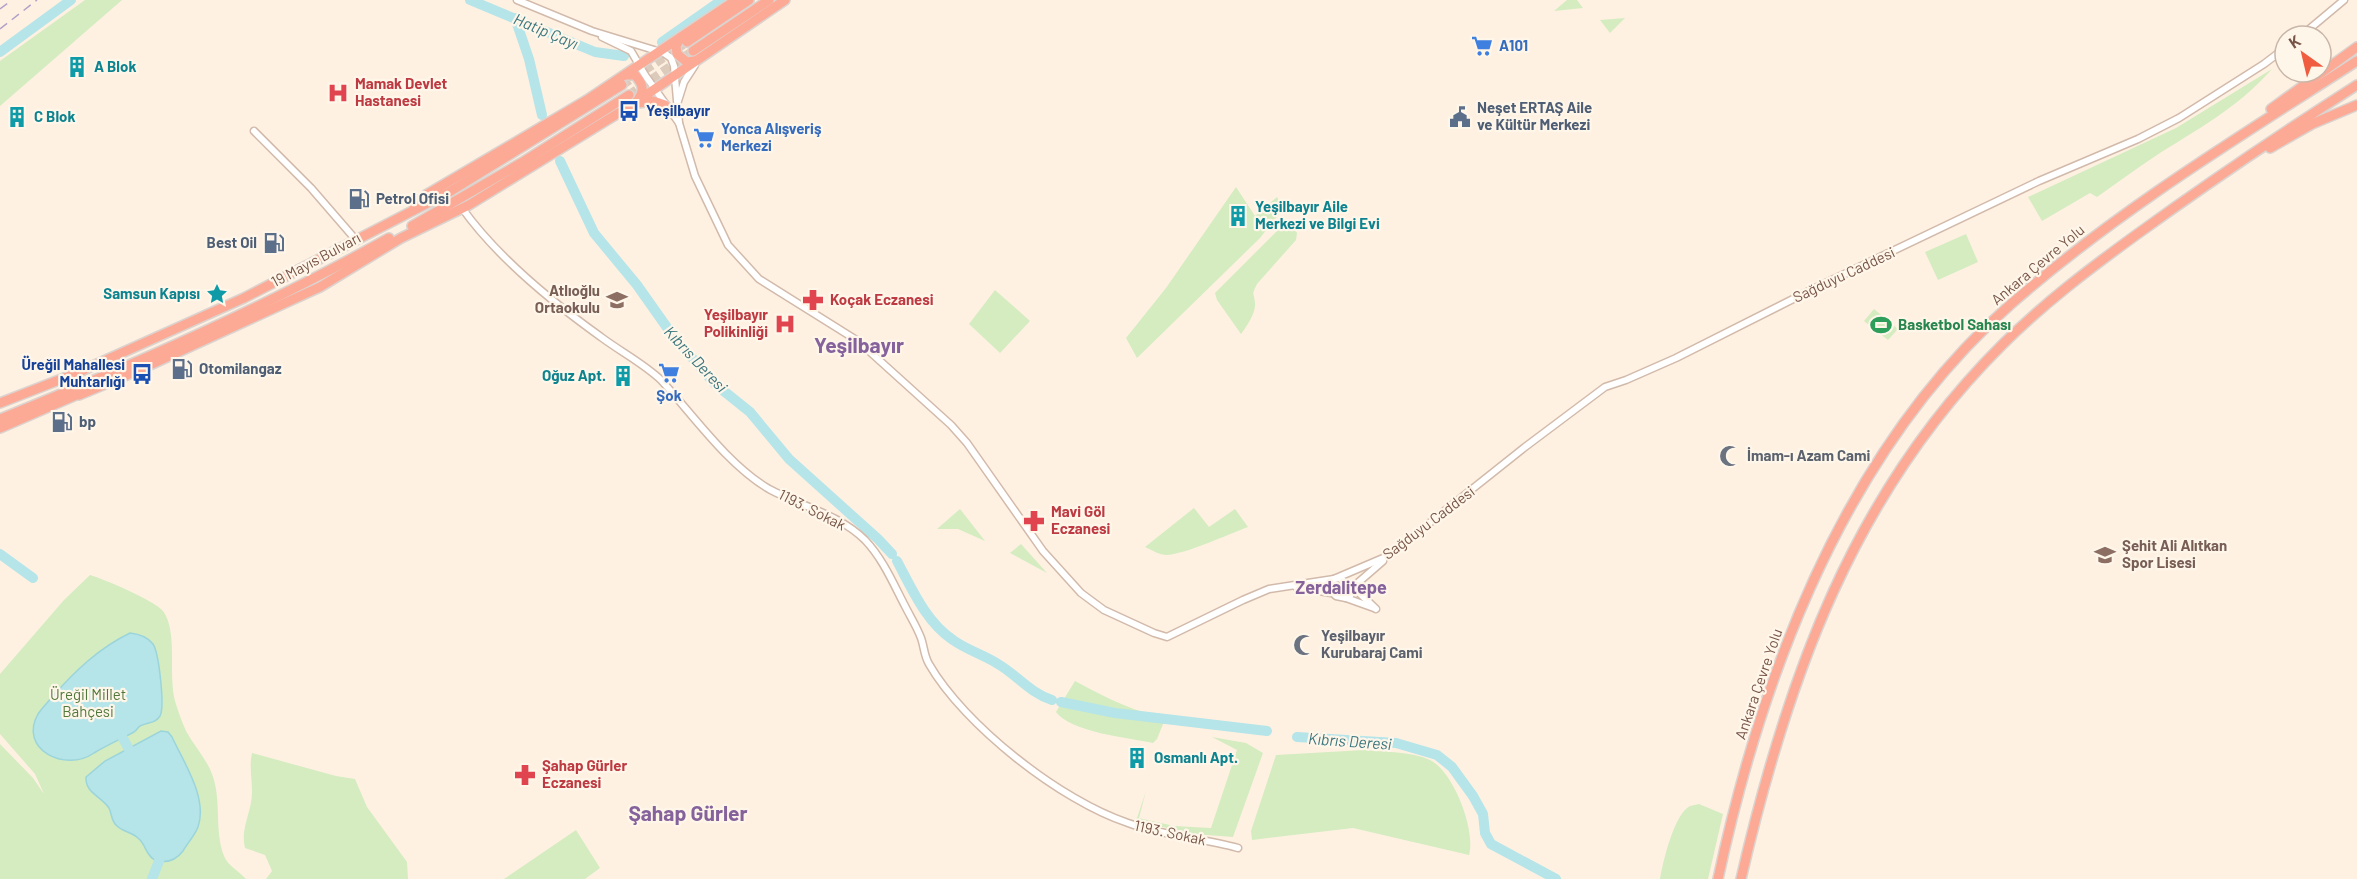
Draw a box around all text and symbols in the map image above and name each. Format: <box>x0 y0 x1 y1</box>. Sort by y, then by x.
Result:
water label: Hatip Çayı <box>511 8 581 53</box>
north arrow <box>2273 24 2333 84</box>
text: K <box>2285 30 2304 52</box>
supermarket icon: A101 <box>1470 34 1494 58</box>
place label: A101 <box>1499 36 1528 54</box>
building icon: A Blok <box>65 55 89 79</box>
place label: A Blok <box>94 57 136 75</box>
place label: Mamak Devlet Hastanesi <box>355 74 448 109</box>
hospital icon: Mamak Devlet Hastanesi <box>326 81 350 105</box>
place label: Neşet ERTAŞ Aile ve Kültür Merkezi <box>1477 98 1592 133</box>
bus stop icon: Yeşilbayır <box>617 99 641 123</box>
place label: Yeşilbayır <box>646 101 711 119</box>
building icon: C Blok <box>5 105 29 129</box>
public building icon: Neşet ERTAŞ Aile ve Kültür Merkezi <box>1448 105 1472 129</box>
place label: C Blok <box>34 107 75 125</box>
place label: Yonca Alışveriş Merkezi <box>721 119 822 154</box>
supermarket icon: Yonca Alışveriş Merkezi <box>692 126 716 150</box>
fuel station icon: Petrol Ofisi <box>347 187 371 211</box>
place label: Petrol Ofisi <box>376 189 449 207</box>
place label: Yeşilbayır Aile Merkezi ve Bilgi Evi <box>1255 197 1380 232</box>
building icon: Yeşilbayır Aile Merkezi ve Bilgi Evi <box>1226 204 1250 228</box>
street label: Ankara Çevre Yolu <box>1987 220 2088 308</box>
street label: 19 Mayıs Bulvarı <box>268 228 363 290</box>
fuel station icon: Best Oil <box>262 231 286 255</box>
place label: Best Oil <box>207 233 257 251</box>
street label: Sağduyu Caddesi <box>1790 243 1897 306</box>
place label: Atlıoğlu Ortaokulu <box>535 281 600 316</box>
place icon: Samsun Kapısı <box>205 282 229 306</box>
place label: Samsun Kapısı <box>103 284 200 302</box>
school or university icon: Atlıoğlu Ortaokulu <box>605 288 629 312</box>
pharmacy icon: Koçak Eczanesi <box>801 288 825 312</box>
place label: Koçak Eczanesi <box>830 290 934 308</box>
place label: Yeşilbayır Polikinliği <box>704 305 768 340</box>
hospital icon: Yeşilbayır Polikinliği <box>773 312 797 336</box>
sports icon: Basketbol Sahası <box>1869 313 1893 337</box>
place label: Basketbol Sahası <box>1898 315 2011 333</box>
water label: Kıbrıs Deresi <box>661 322 732 396</box>
district label: Yeşilbayır <box>814 332 904 357</box>
place label: Üreğil Mahallesi Muhtarlığı <box>21 355 125 390</box>
fuel station icon: Otomilangaz <box>170 357 194 381</box>
place label: Otomilangaz <box>199 359 282 377</box>
supermarket icon: Şok <box>657 361 681 385</box>
bus stop icon: Üreğil Mahallesi Muhtarlığı <box>130 362 154 386</box>
building icon: Oğuz Apt. <box>611 364 635 388</box>
place label: Oğuz Apt. <box>542 366 606 384</box>
place label: Şok <box>656 386 682 404</box>
fuel station icon: bp <box>50 410 74 434</box>
place label: bp <box>79 412 96 430</box>
mosque icon: İmam-ı Azam Cami <box>1718 444 1742 468</box>
place label: İmam-ı Azam Cami <box>1747 446 1870 464</box>
street label: Sağduyu Caddesi <box>1379 482 1478 563</box>
street label: 1193. Sokak <box>776 485 849 534</box>
place label: Mavi Göl Eczanesi <box>1051 502 1111 537</box>
pharmacy icon: Mavi Göl Eczanesi <box>1022 509 1046 533</box>
place label: Şehit Ali Alıtkan Spor Lisesi <box>2122 536 2227 571</box>
school or university icon: Şehit Ali Alıtkan Spor Lisesi <box>2093 543 2117 567</box>
district label: Zerdalitepe <box>1295 576 1387 598</box>
place label: Yeşilbayır Kurubaraj Cami <box>1321 626 1423 661</box>
street label: Ankara Çevre Yolu <box>1731 626 1785 741</box>
mosque icon: Yeşilbayır Kurubaraj Cami <box>1292 633 1316 657</box>
park label: Üreğil Millet Bahçesi <box>50 685 126 720</box>
water label: Kıbrıs Deresi <box>1308 728 1392 753</box>
building icon: Osmanlı Apt. <box>1125 746 1149 770</box>
place label: Osmanlı Apt. <box>1154 748 1238 766</box>
place label: Şahap Gürler Eczanesi <box>542 756 627 791</box>
pharmacy icon: Şahap Gürler Eczanesi <box>513 763 537 787</box>
district label: Şahap Gürler <box>628 800 748 825</box>
street label: 1193. Sokak <box>1133 816 1208 848</box>

